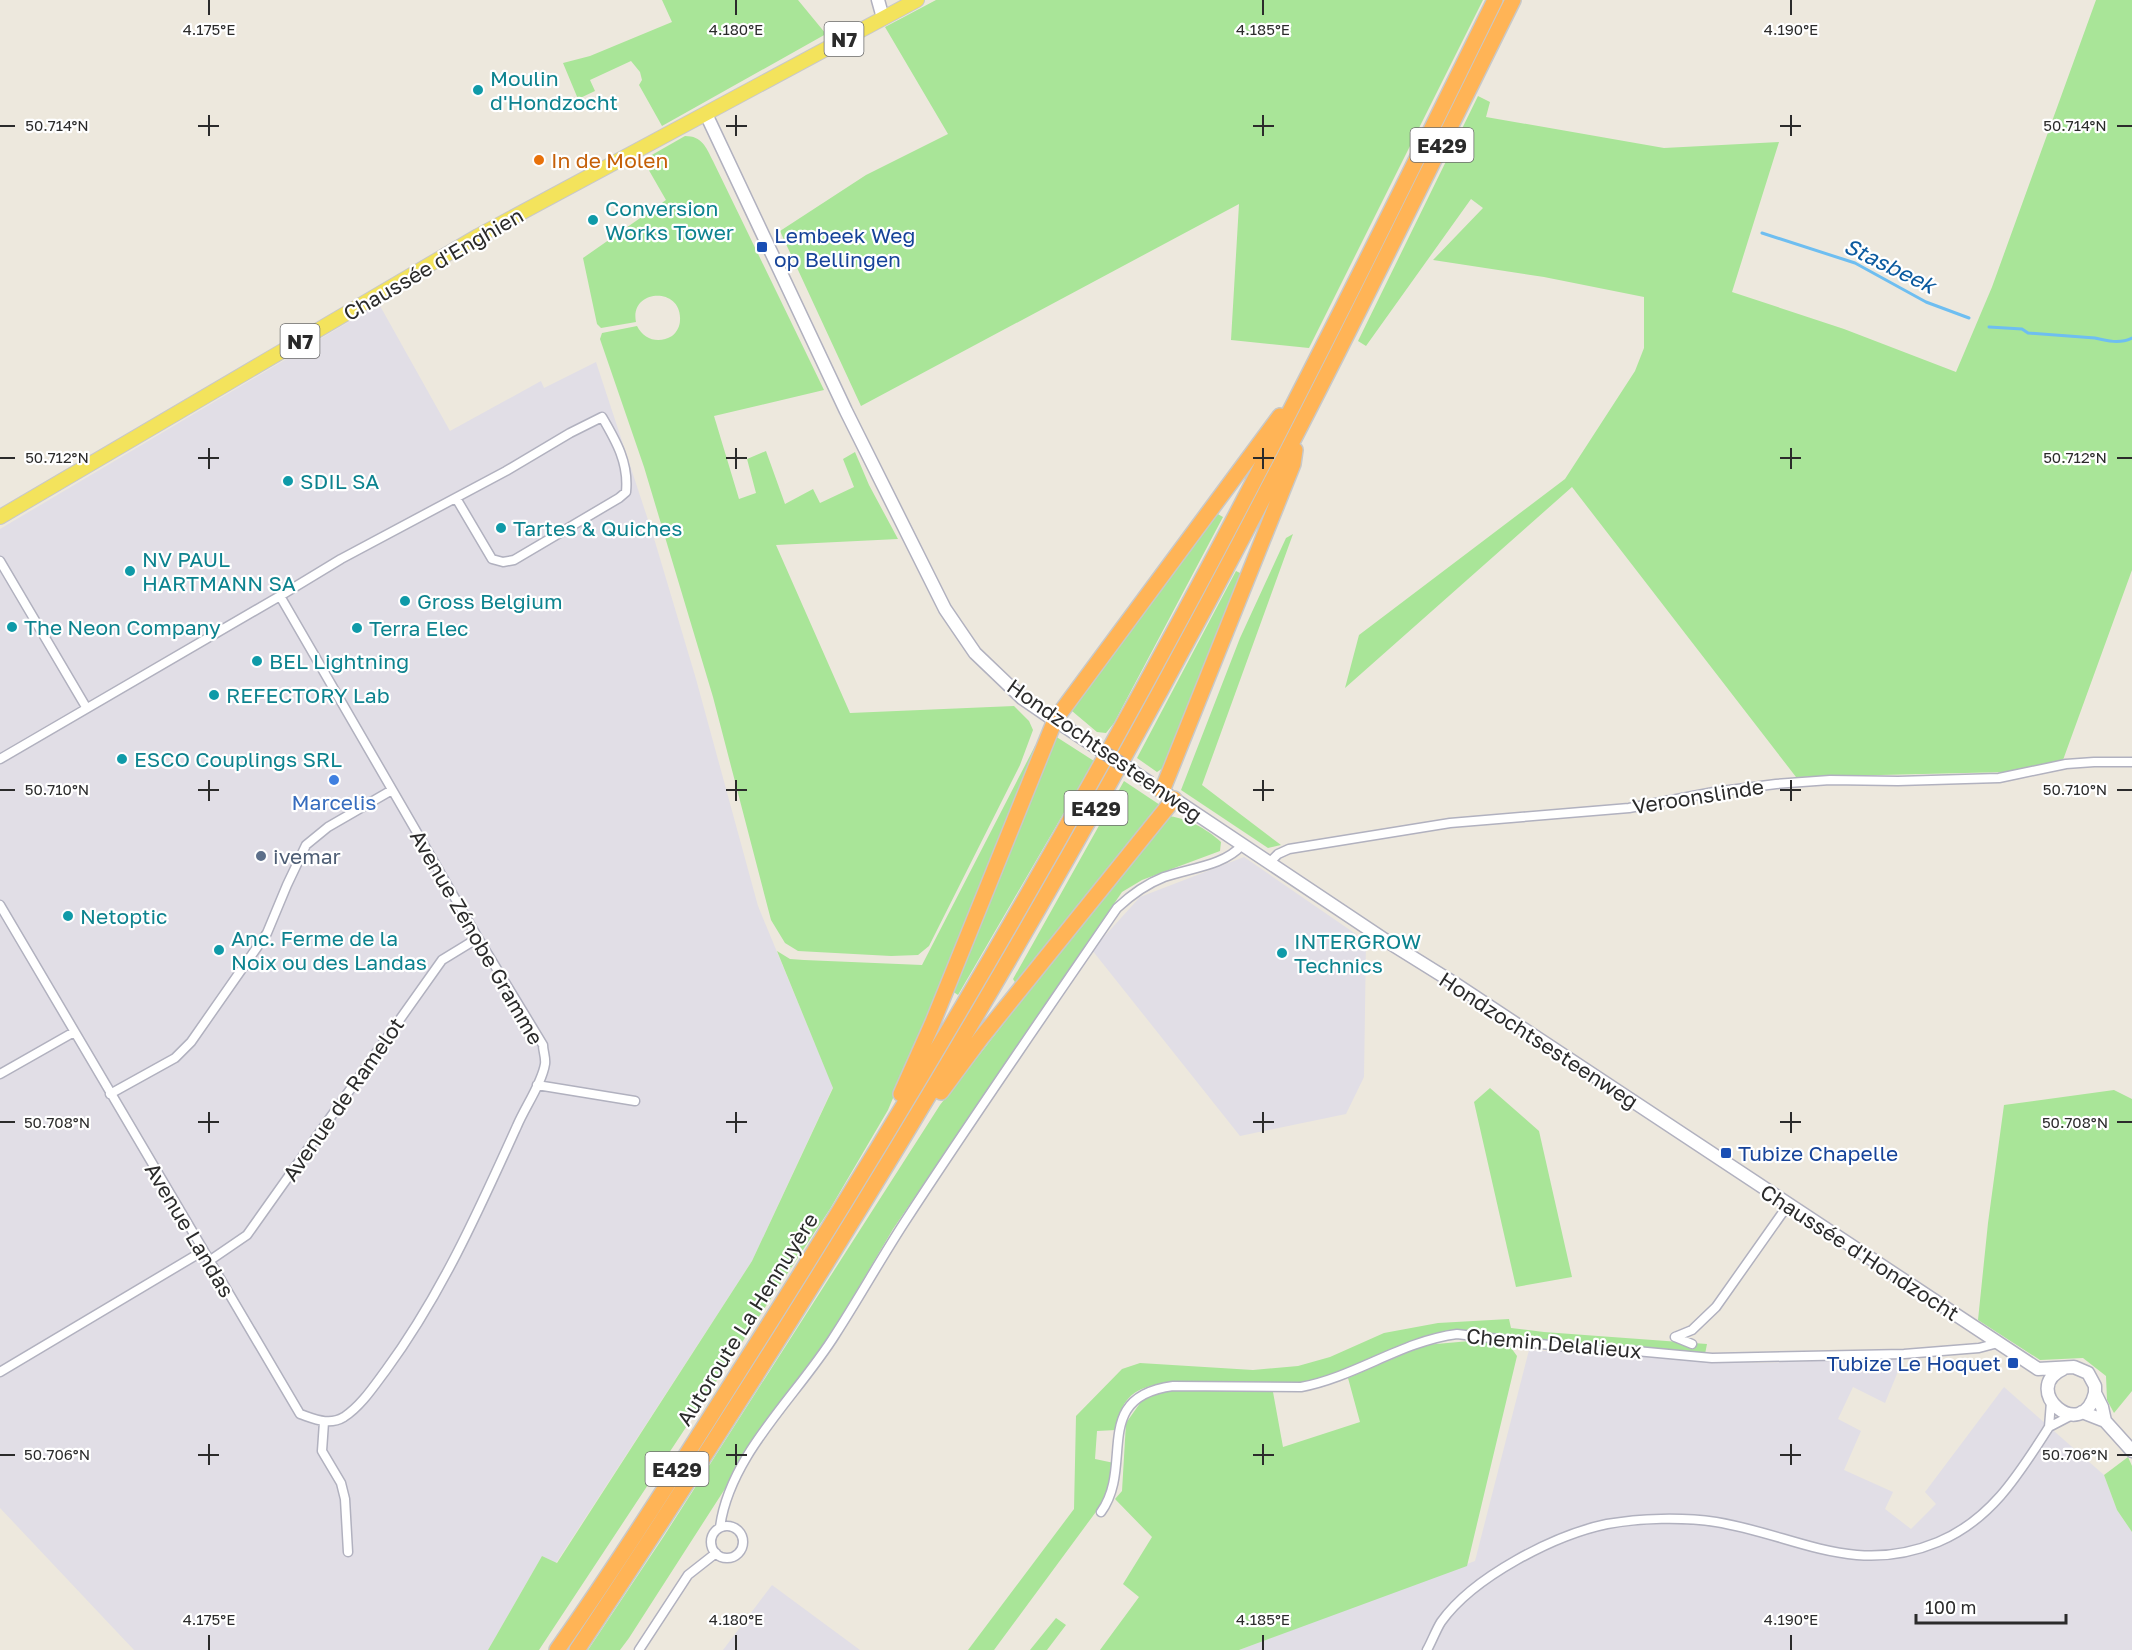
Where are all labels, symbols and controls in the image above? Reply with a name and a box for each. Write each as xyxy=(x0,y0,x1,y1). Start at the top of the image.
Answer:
text: 4.175°E xyxy=(183,20,235,38)
text: 4.180°E xyxy=(709,20,763,38)
text: 4.185°E xyxy=(1236,20,1290,38)
text: 4.190°E xyxy=(1764,20,1818,38)
road number: N7 xyxy=(824,22,864,56)
place label: Moulin d'Hondzocht xyxy=(490,65,618,115)
marker: Moulin d'Hondzocht xyxy=(471,83,485,97)
text: 50.714°N xyxy=(25,116,89,134)
text: 50.714°N xyxy=(2043,116,2107,134)
road number: E429 xyxy=(1410,128,1474,162)
place label: In de Molen xyxy=(551,147,668,173)
marker: In de Molen xyxy=(532,153,546,167)
place label: Conversion Works Tower xyxy=(605,195,734,245)
street label: Chaussée d'Enghien xyxy=(338,202,528,326)
marker: Conversion Works Tower xyxy=(586,213,600,227)
place label: Lembeek Weg op Bellingen xyxy=(774,222,915,272)
water label: Stasbeek xyxy=(1840,231,1942,300)
marker: Lembeek Weg op Bellingen xyxy=(755,240,769,254)
road number: N7 xyxy=(280,324,320,358)
text: 50.712°N xyxy=(25,448,89,466)
text: 50.712°N xyxy=(2043,448,2107,466)
place label: SDIL SA xyxy=(300,468,379,494)
marker: SDIL SA xyxy=(281,474,295,488)
place label: Tartes & Quiches xyxy=(513,515,682,541)
marker: Tartes & Quiches xyxy=(494,521,508,535)
place label: NV PAUL HARTMANN SA xyxy=(142,546,296,596)
marker: NV PAUL HARTMANN SA xyxy=(123,564,137,578)
place label: Gross Belgium xyxy=(417,588,563,614)
marker: Gross Belgium xyxy=(398,594,412,608)
place label: The Neon Company xyxy=(24,614,221,640)
place label: Terra Elec xyxy=(369,615,469,641)
marker: The Neon Company xyxy=(5,620,19,634)
marker: Terra Elec xyxy=(350,621,364,635)
place label: BEL Lightning xyxy=(269,648,409,674)
marker: BEL Lightning xyxy=(250,654,264,668)
street label: Hondzochtsesteenweg xyxy=(1002,673,1208,827)
place label: REFECTORY Lab xyxy=(226,682,390,708)
marker: REFECTORY Lab xyxy=(207,688,221,702)
place label: ESCO Couplings SRL xyxy=(134,746,342,772)
marker: ESCO Couplings SRL xyxy=(115,752,129,766)
marker: Marcelis xyxy=(327,773,341,787)
street label: Veroonslinde xyxy=(1630,773,1766,819)
text: 50.710°N xyxy=(25,780,89,798)
text: 50.710°N xyxy=(2043,780,2107,798)
place label: Marcelis xyxy=(291,789,377,815)
road number: E429 xyxy=(1064,791,1128,825)
street label: Avenue Zénobe Gramme xyxy=(405,825,549,1049)
place label: ivemar xyxy=(273,843,341,869)
marker: ivemar xyxy=(254,849,268,863)
place label: Netoptic xyxy=(80,903,168,929)
marker: Netoptic xyxy=(61,909,75,923)
place label: Anc. Ferme de la Noix ou des Landas xyxy=(231,925,427,975)
place label: INTERGROW Technics xyxy=(1294,928,1421,978)
marker: Anc. Ferme de la Noix ou des Landas xyxy=(212,943,226,957)
marker: INTERGROW Technics xyxy=(1275,946,1289,960)
street label: Hondzochtsesteenweg xyxy=(1435,966,1643,1114)
street label: Avenue de Ramelot xyxy=(277,1012,409,1186)
text: 50.708°N xyxy=(24,1113,90,1131)
text: 50.708°N xyxy=(2042,1113,2108,1131)
place label: Tubize Chapelle xyxy=(1738,1140,1898,1166)
marker: Tubize Chapelle xyxy=(1719,1146,1733,1160)
street label: Avenue Landas xyxy=(140,1158,240,1302)
street label: Chaussée d'Hondzocht xyxy=(1756,1178,1964,1326)
street label: Autoroute La Hennuyère xyxy=(671,1208,823,1430)
street label: Chemin Delalieux xyxy=(1465,1322,1643,1364)
place label: Tubize Le Hoquet xyxy=(1827,1350,2001,1376)
marker: Tubize Le Hoquet xyxy=(2006,1356,2020,1370)
text: 50.706°N xyxy=(24,1445,90,1463)
text: 50.706°N xyxy=(2042,1445,2108,1463)
road number: E429 xyxy=(646,1452,708,1486)
scale bar xyxy=(1916,1587,2066,1625)
text: 100 m xyxy=(1925,1596,1976,1618)
text: 4.175°E xyxy=(183,1610,235,1628)
text: 4.180°E xyxy=(709,1610,763,1628)
text: 4.185°E xyxy=(1236,1610,1290,1628)
text: 4.190°E xyxy=(1764,1610,1818,1628)

